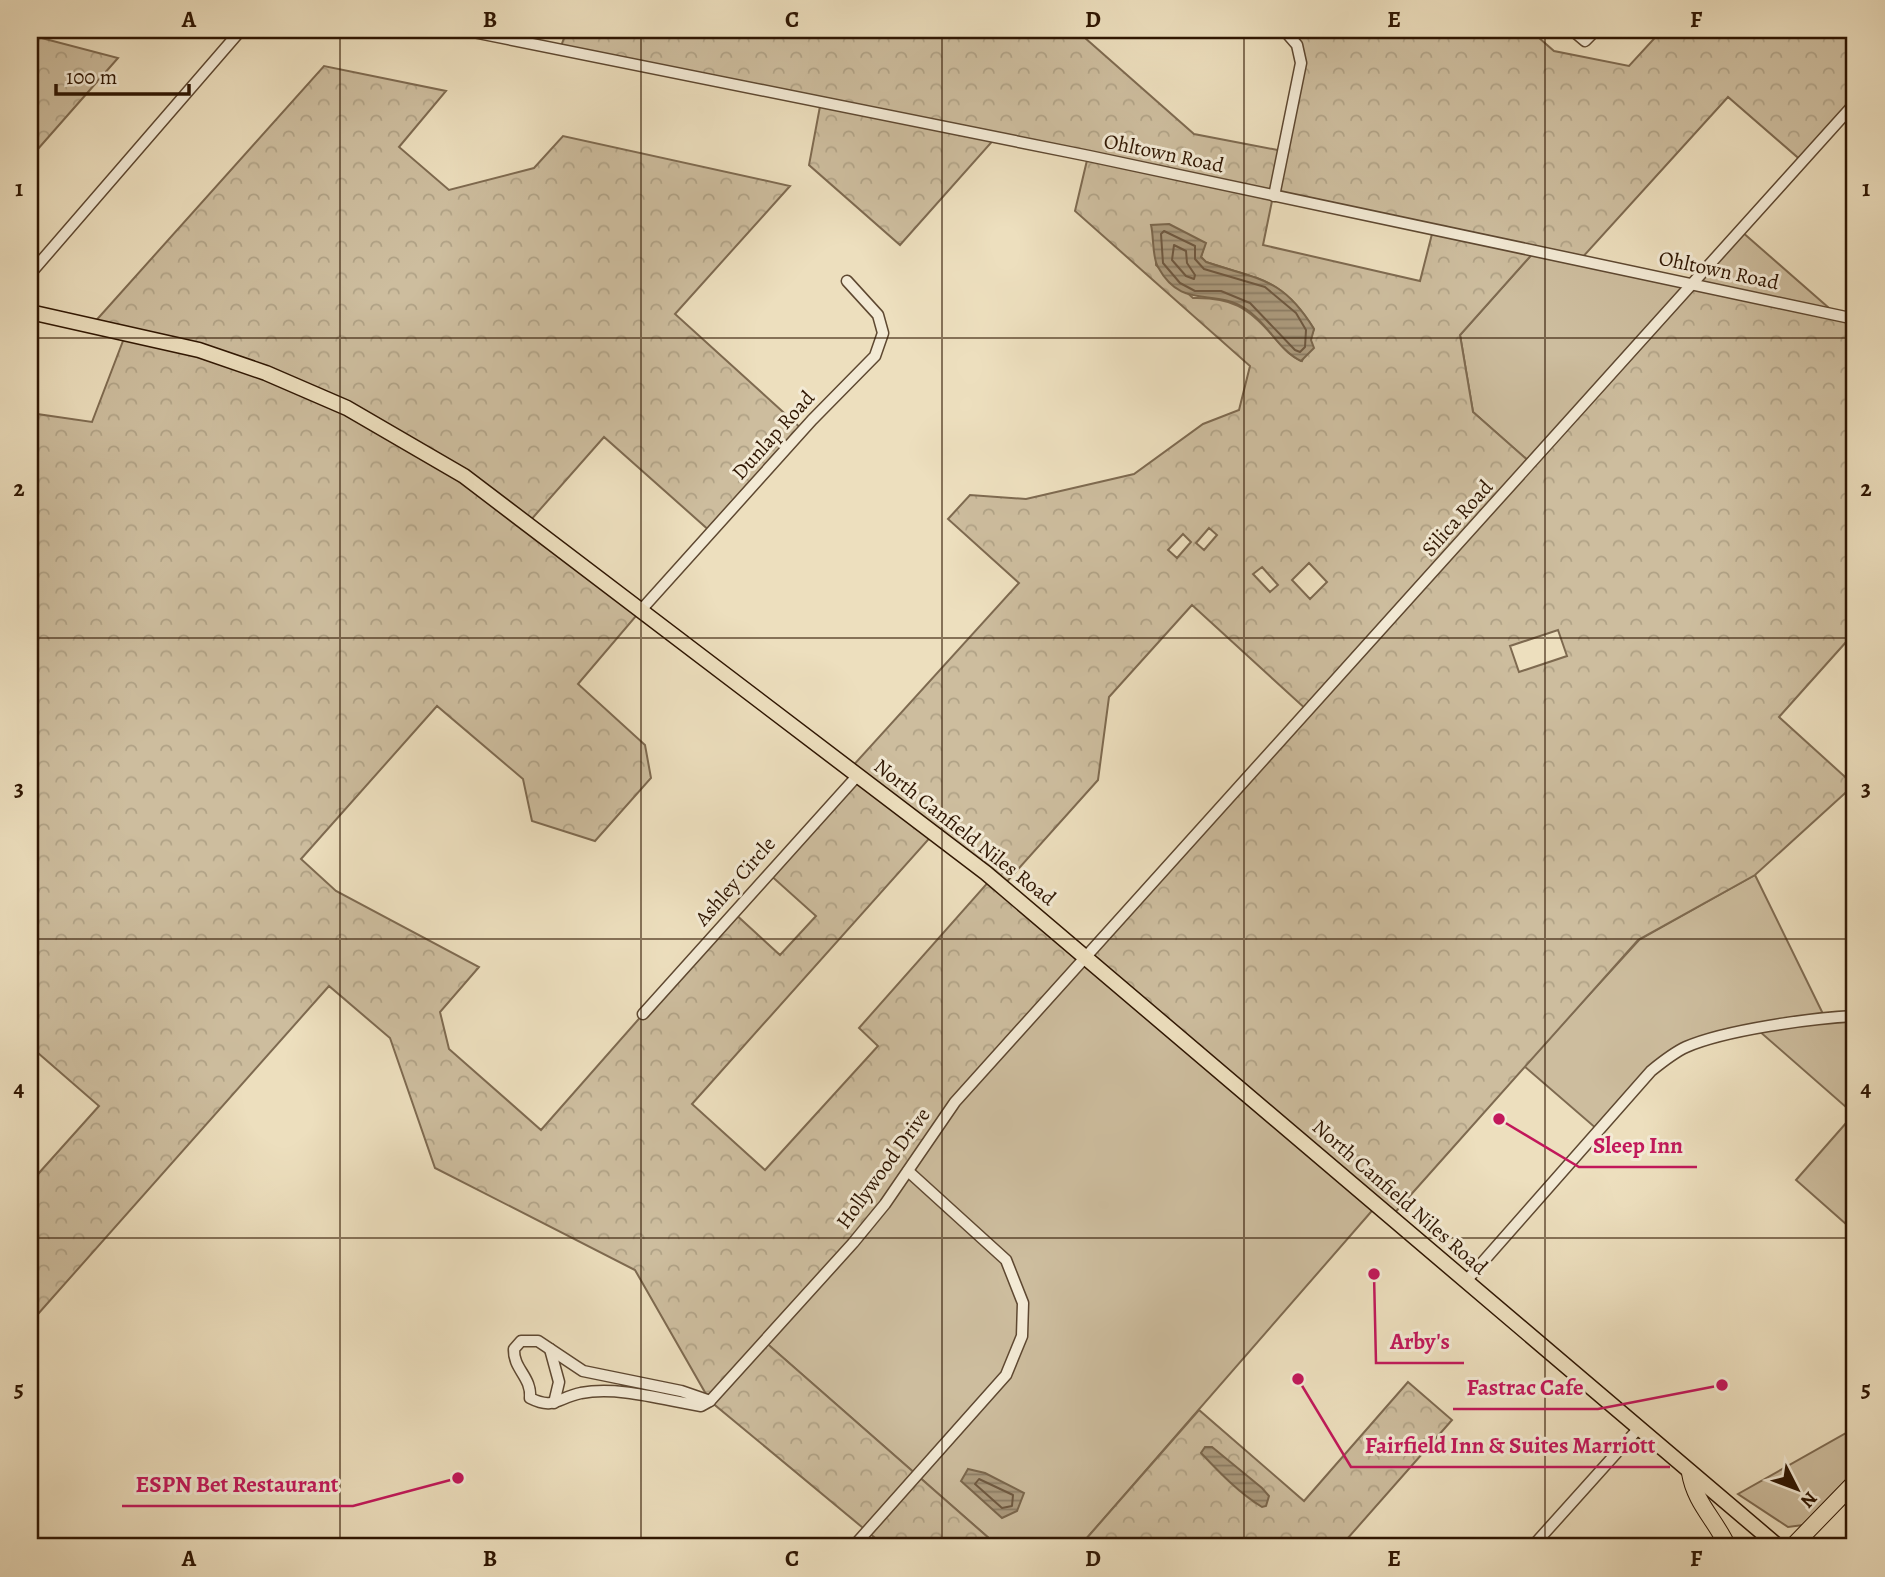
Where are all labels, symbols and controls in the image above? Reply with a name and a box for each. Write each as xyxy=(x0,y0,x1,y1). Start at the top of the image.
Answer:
text: A xyxy=(181,4,197,35)
text: B xyxy=(483,4,497,35)
text: C xyxy=(785,4,799,35)
text: D xyxy=(1085,4,1101,35)
text: E xyxy=(1387,4,1401,35)
text: F xyxy=(1690,4,1703,35)
scale bar xyxy=(56,52,189,96)
text: 100 m xyxy=(66,63,117,91)
street label: Ohltown Road xyxy=(1101,127,1227,180)
text: 1 xyxy=(15,173,23,204)
text: 1 xyxy=(1862,173,1870,204)
street label: Ohltown Road xyxy=(1656,244,1782,297)
street label: Dunlap Road xyxy=(725,384,821,486)
text: 2 xyxy=(13,473,25,504)
street label: Silica Road xyxy=(1415,473,1499,562)
text: 2 xyxy=(1860,473,1872,504)
street label: North Canfield Niles Road xyxy=(868,752,1062,912)
text: 3 xyxy=(14,773,24,804)
text: 3 xyxy=(1861,773,1871,804)
street label: Ashley Circle xyxy=(688,830,782,932)
text: 4 xyxy=(14,1073,25,1104)
text: 4 xyxy=(1861,1073,1872,1104)
street label: Hollywood Drive xyxy=(830,1102,936,1234)
street label: North Canfield Niles Road xyxy=(1306,1113,1494,1281)
callout: Sleep Inn xyxy=(1579,1123,1697,1167)
text: Sleep Inn xyxy=(1593,1130,1683,1161)
callout: Arby's xyxy=(1376,1319,1464,1363)
text: Arby's xyxy=(1389,1326,1450,1357)
callout: Fastrac Cafe xyxy=(1453,1365,1598,1409)
text: Fastrac Cafe xyxy=(1466,1372,1584,1403)
text: 5 xyxy=(14,1373,24,1404)
text: 5 xyxy=(1861,1373,1871,1404)
callout: Fairfield Inn & Suites Marriott xyxy=(1351,1423,1670,1467)
text: Fairfield Inn & Suites Marriott xyxy=(1365,1430,1656,1461)
north arrow xyxy=(1762,1454,1832,1524)
callout: ESPN Bet Restaurant xyxy=(122,1462,353,1506)
text: ESPN Bet Restaurant xyxy=(136,1469,339,1500)
text: N xyxy=(1794,1486,1823,1514)
text: A xyxy=(181,1543,197,1574)
text: B xyxy=(483,1543,497,1574)
text: C xyxy=(785,1543,799,1574)
text: D xyxy=(1085,1543,1101,1574)
text: E xyxy=(1387,1543,1401,1574)
text: F xyxy=(1690,1543,1703,1574)

